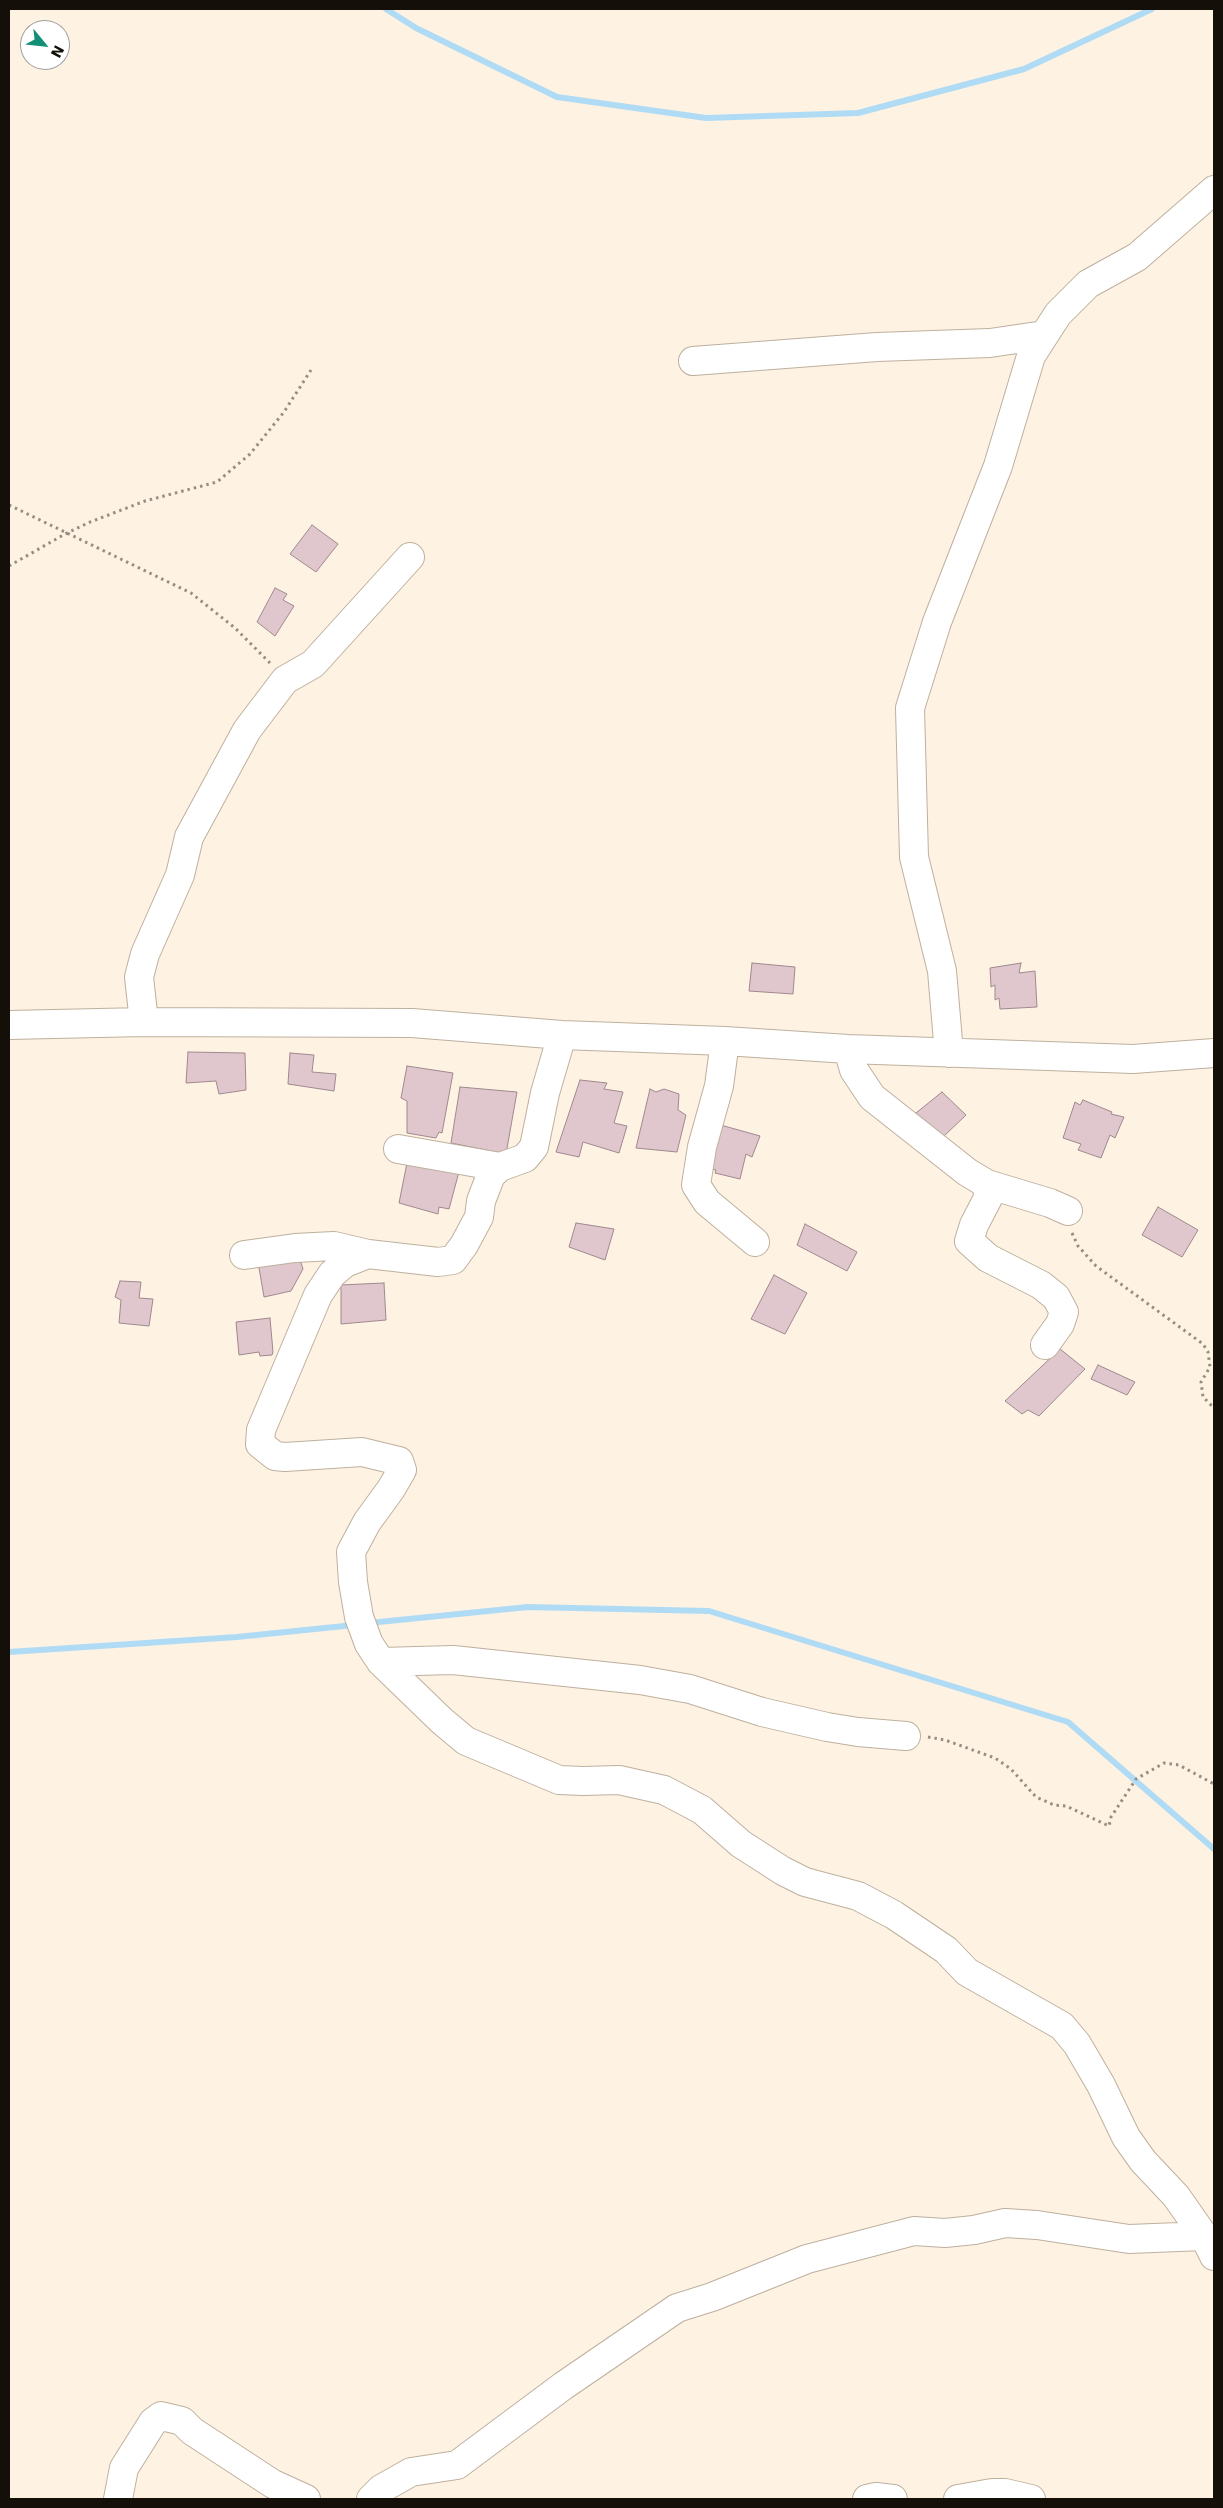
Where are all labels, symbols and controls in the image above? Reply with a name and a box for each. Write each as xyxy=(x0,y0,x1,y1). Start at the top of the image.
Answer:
north arrow xyxy=(20,20,70,70)
text: N xyxy=(48,43,67,61)

